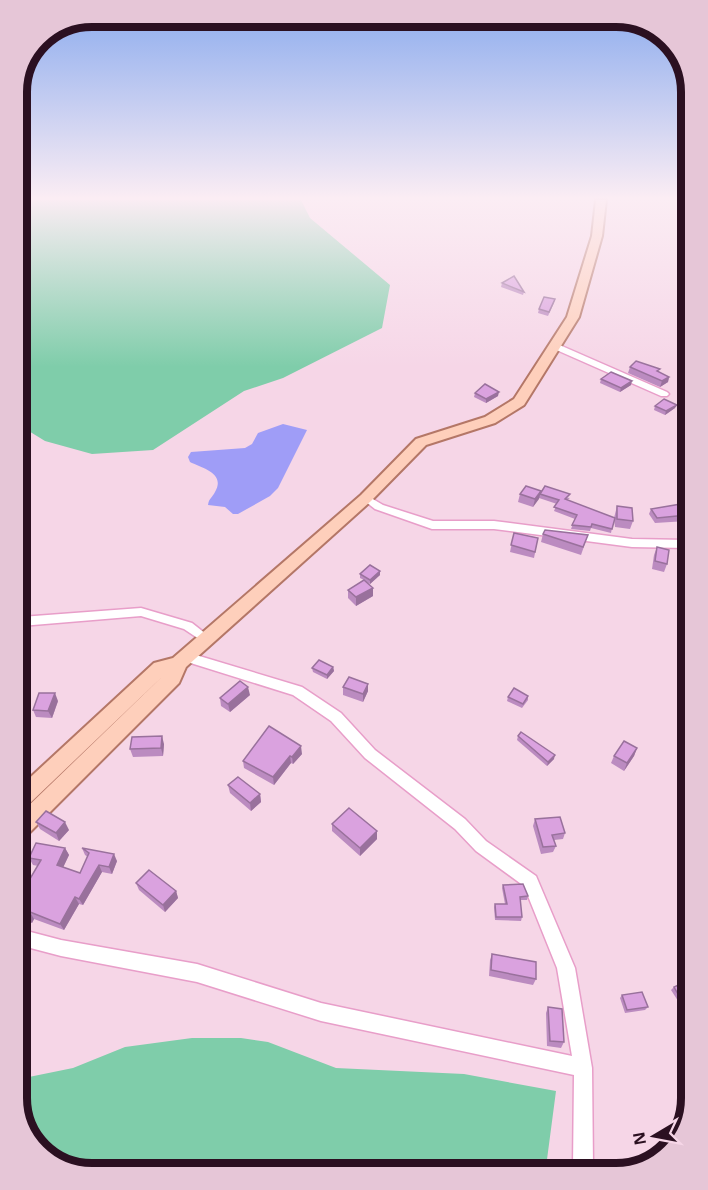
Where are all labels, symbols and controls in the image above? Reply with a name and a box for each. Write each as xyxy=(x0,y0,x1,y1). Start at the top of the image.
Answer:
north arrow xyxy=(624,1106,684,1166)
text: N xyxy=(627,1130,651,1147)

